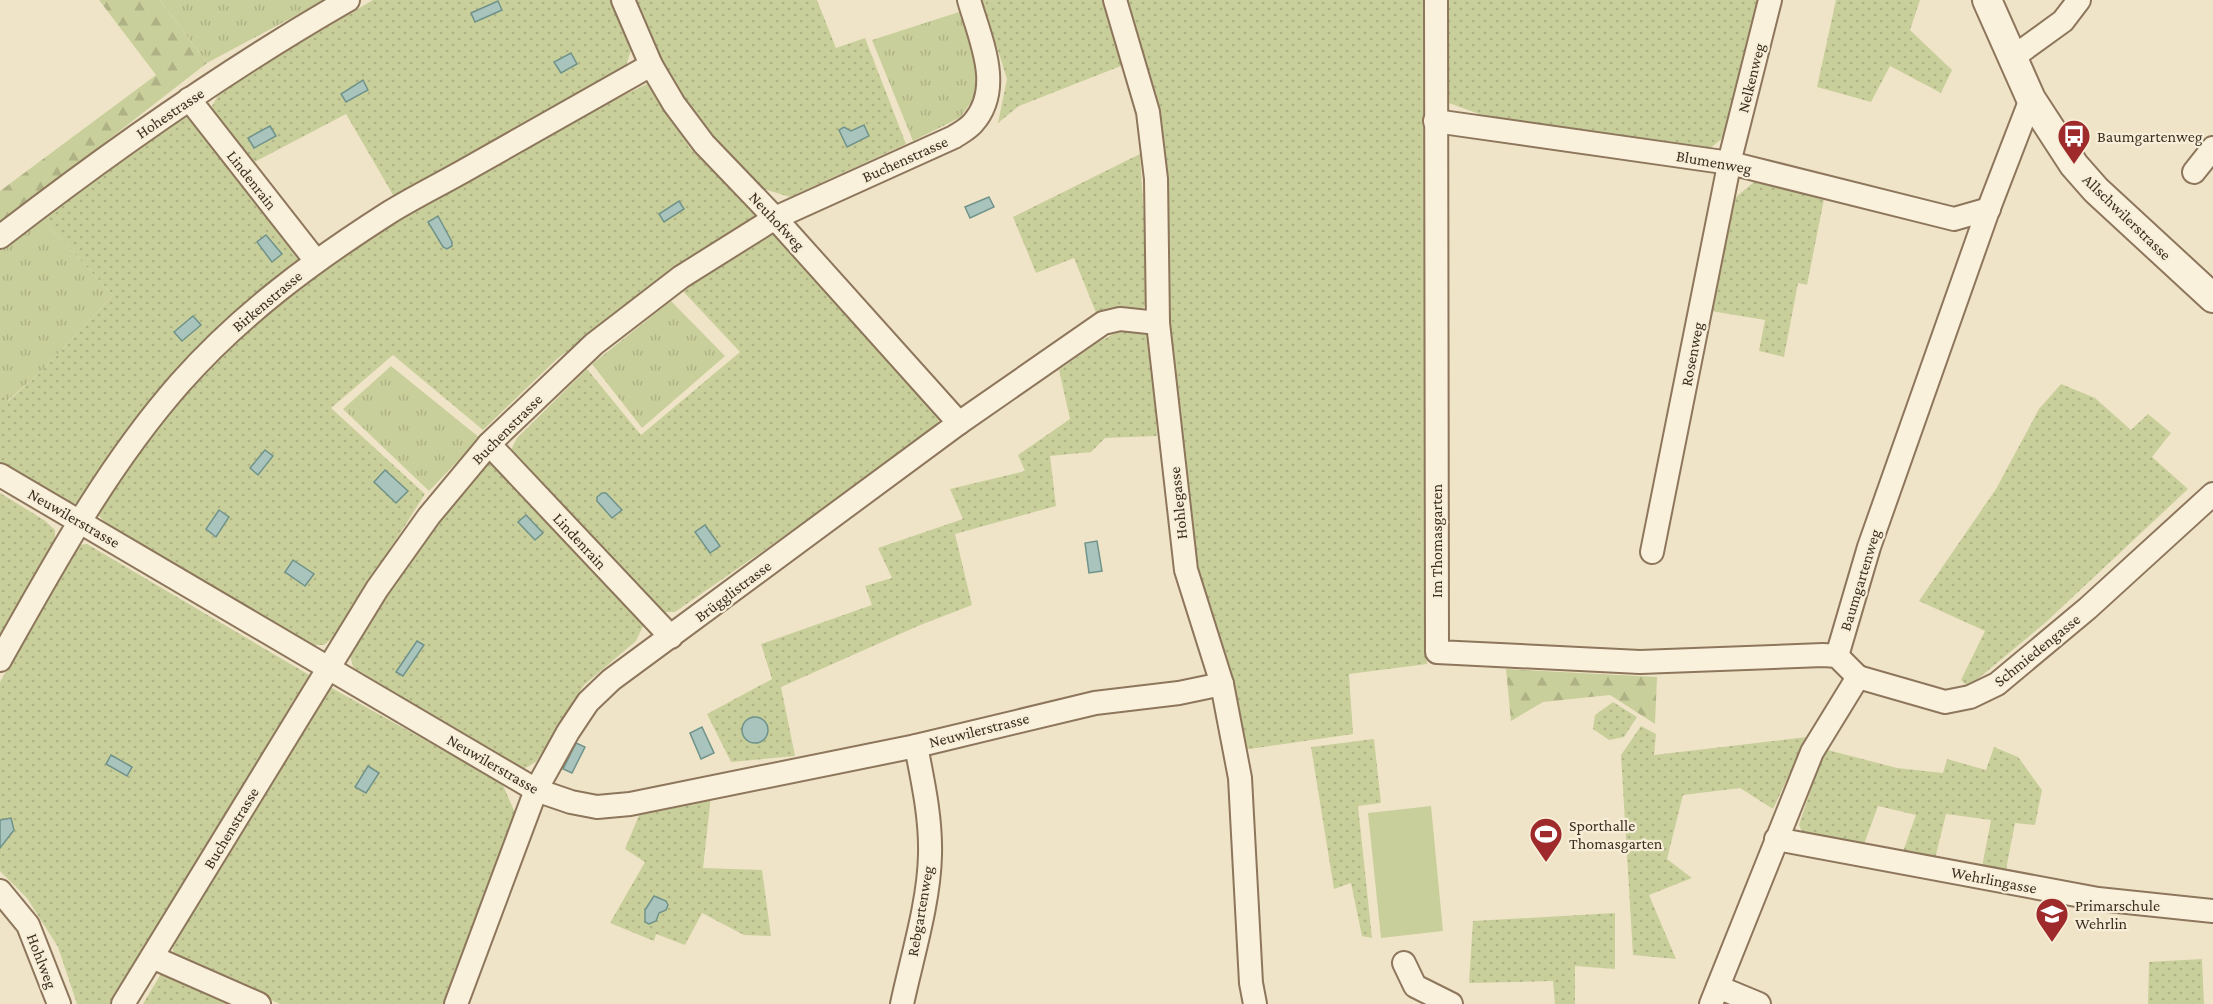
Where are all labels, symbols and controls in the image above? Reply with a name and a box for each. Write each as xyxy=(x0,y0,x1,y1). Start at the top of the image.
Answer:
street label: Nelkenweg xyxy=(1734,41,1769,115)
street label: Hohestrasse xyxy=(133,84,207,142)
bus stop icon: Baumgartenweg xyxy=(2056,118,2092,165)
place label: Baumgartenweg xyxy=(2097,128,2203,146)
street label: Buchenstrasse xyxy=(860,133,950,185)
street label: Lindenrain xyxy=(224,147,281,213)
street label: Blumenweg xyxy=(1675,147,1753,178)
street label: Allschwilerstrasse xyxy=(2079,171,2175,263)
street label: Neuhofweg xyxy=(745,188,808,255)
street label: Birkenstrasse xyxy=(229,267,305,335)
street label: Rosenweg xyxy=(1677,320,1708,388)
street label: Buchenstrasse xyxy=(468,390,546,468)
street label: Hohlegasse xyxy=(1166,466,1191,540)
street label: Im Thomasgarten xyxy=(1428,484,1446,598)
street label: Neuwilerstrasse xyxy=(25,485,123,551)
street label: Lindenrain xyxy=(550,509,610,573)
street label: Baumgartenweg xyxy=(1836,527,1885,633)
street label: Brügglistrasse xyxy=(692,557,775,626)
street label: Schmiedengasse xyxy=(1991,610,2084,691)
street label: Neuwilerstrasse xyxy=(927,709,1031,751)
street label: Neuwilerstrasse xyxy=(444,731,542,797)
street label: Buchenstrasse xyxy=(200,784,262,872)
sports icon: Sporthalle Thomasgarten xyxy=(1528,816,1564,863)
place label: Sporthalle Thomasgarten xyxy=(1569,817,1663,853)
street label: Wehrlingasse xyxy=(1950,863,2038,898)
street label: Rebgartenweg xyxy=(904,864,937,958)
school or university icon: Primarschule Wehrlin xyxy=(2034,896,2070,943)
place label: Primarschule Wehrlin xyxy=(2075,897,2160,932)
street label: Hohlweg xyxy=(23,931,60,992)

